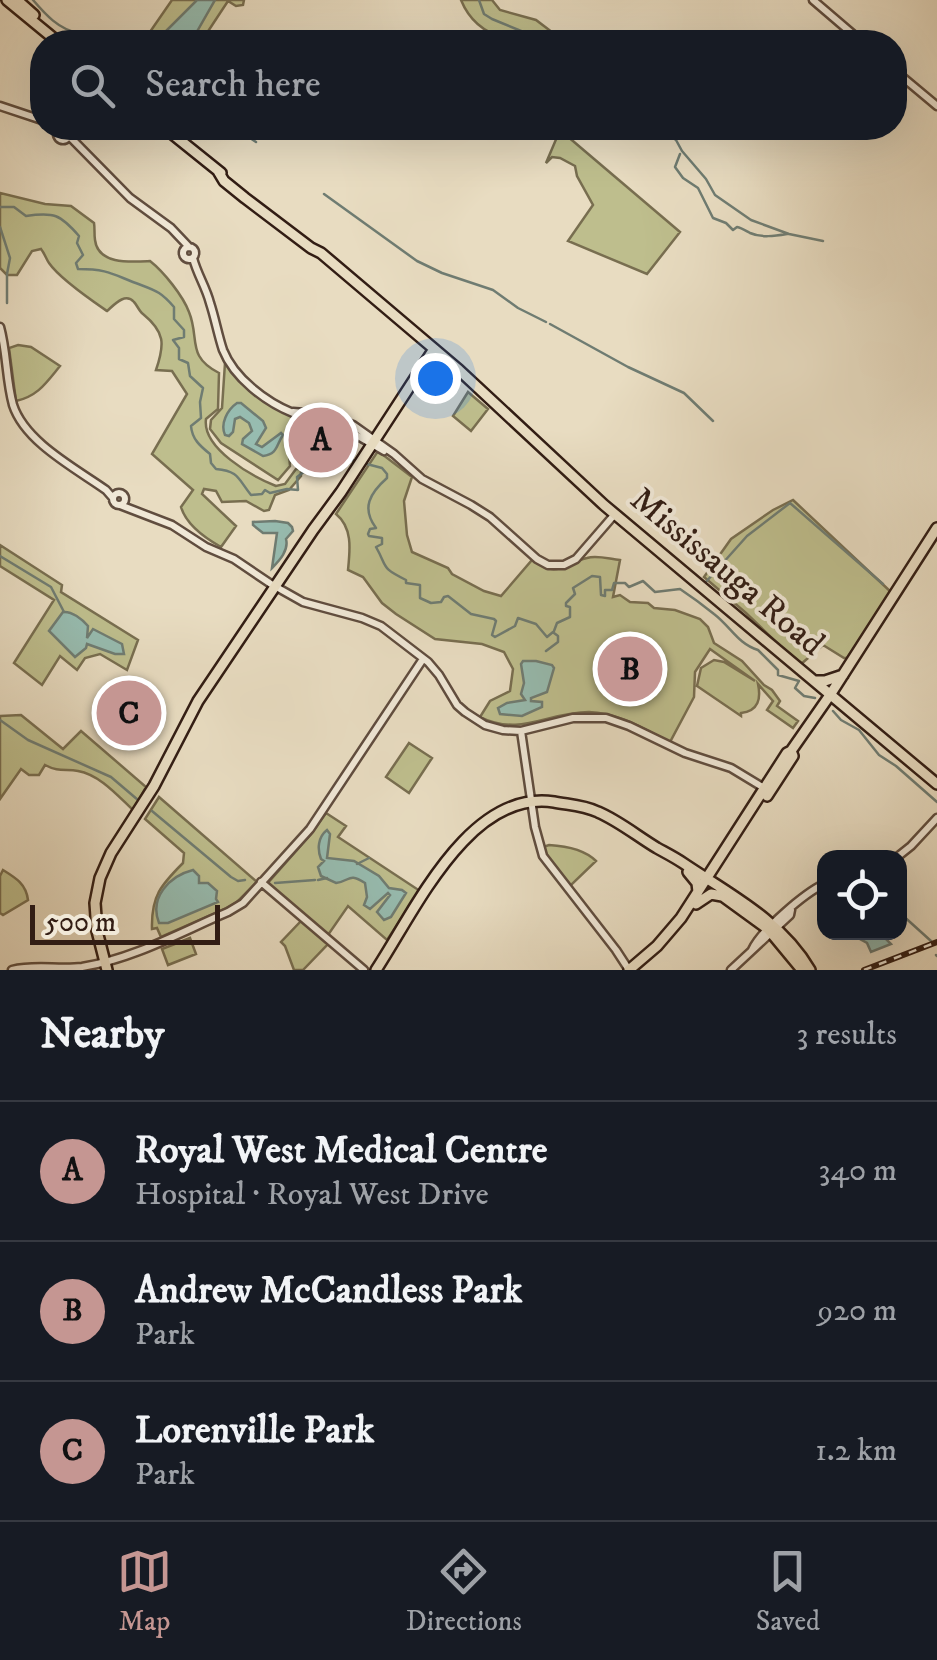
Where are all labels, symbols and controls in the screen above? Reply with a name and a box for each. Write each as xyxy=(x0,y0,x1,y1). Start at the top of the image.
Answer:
search box xyxy=(30,30,907,140)
icon: search xyxy=(65,58,120,113)
text: Search here xyxy=(145,61,321,109)
your location xyxy=(410,353,461,404)
pin: A xyxy=(288,402,354,478)
street label: Mississauga Road xyxy=(621,478,834,666)
pin: B xyxy=(598,632,662,706)
pin: C xyxy=(96,676,162,750)
map controls xyxy=(817,850,907,940)
button: locate xyxy=(817,850,907,940)
scale bar xyxy=(30,900,220,944)
text: 500 m xyxy=(45,905,116,940)
text: Nearby xyxy=(40,1009,164,1061)
text: 3 results xyxy=(796,1015,897,1055)
text: Royal West Medical Centre xyxy=(135,1127,548,1175)
text: A xyxy=(62,1151,83,1191)
text: 340 m xyxy=(819,1151,897,1191)
text: Hospital · Royal West Drive xyxy=(135,1175,489,1215)
text: Andrew McCandless Park xyxy=(135,1267,522,1315)
text: B xyxy=(62,1291,83,1331)
text: 920 m xyxy=(817,1291,897,1331)
text: Park xyxy=(135,1315,195,1355)
text: Lorenville Park xyxy=(135,1407,374,1455)
text: C xyxy=(62,1431,83,1471)
text: 1.2 km xyxy=(815,1431,897,1471)
text: Park xyxy=(135,1455,195,1495)
tab: Map xyxy=(117,1544,172,1639)
tab: Directions xyxy=(406,1544,522,1639)
tab: Saved xyxy=(756,1544,820,1639)

